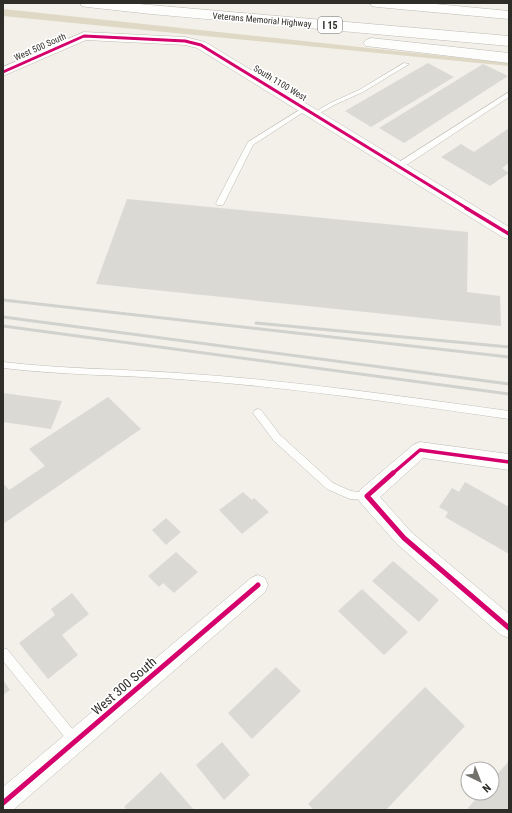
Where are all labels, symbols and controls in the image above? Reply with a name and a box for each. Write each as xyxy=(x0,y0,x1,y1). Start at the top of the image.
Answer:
street label: Veterans Memorial Highway xyxy=(212,11,312,29)
road number: I 15 xyxy=(318,17,342,33)
street label: West 500 South xyxy=(13,31,67,63)
street label: South 1100 West xyxy=(252,63,309,103)
street label: West 300 South xyxy=(89,654,159,718)
north arrow xyxy=(460,761,500,801)
text: N xyxy=(479,781,493,795)

